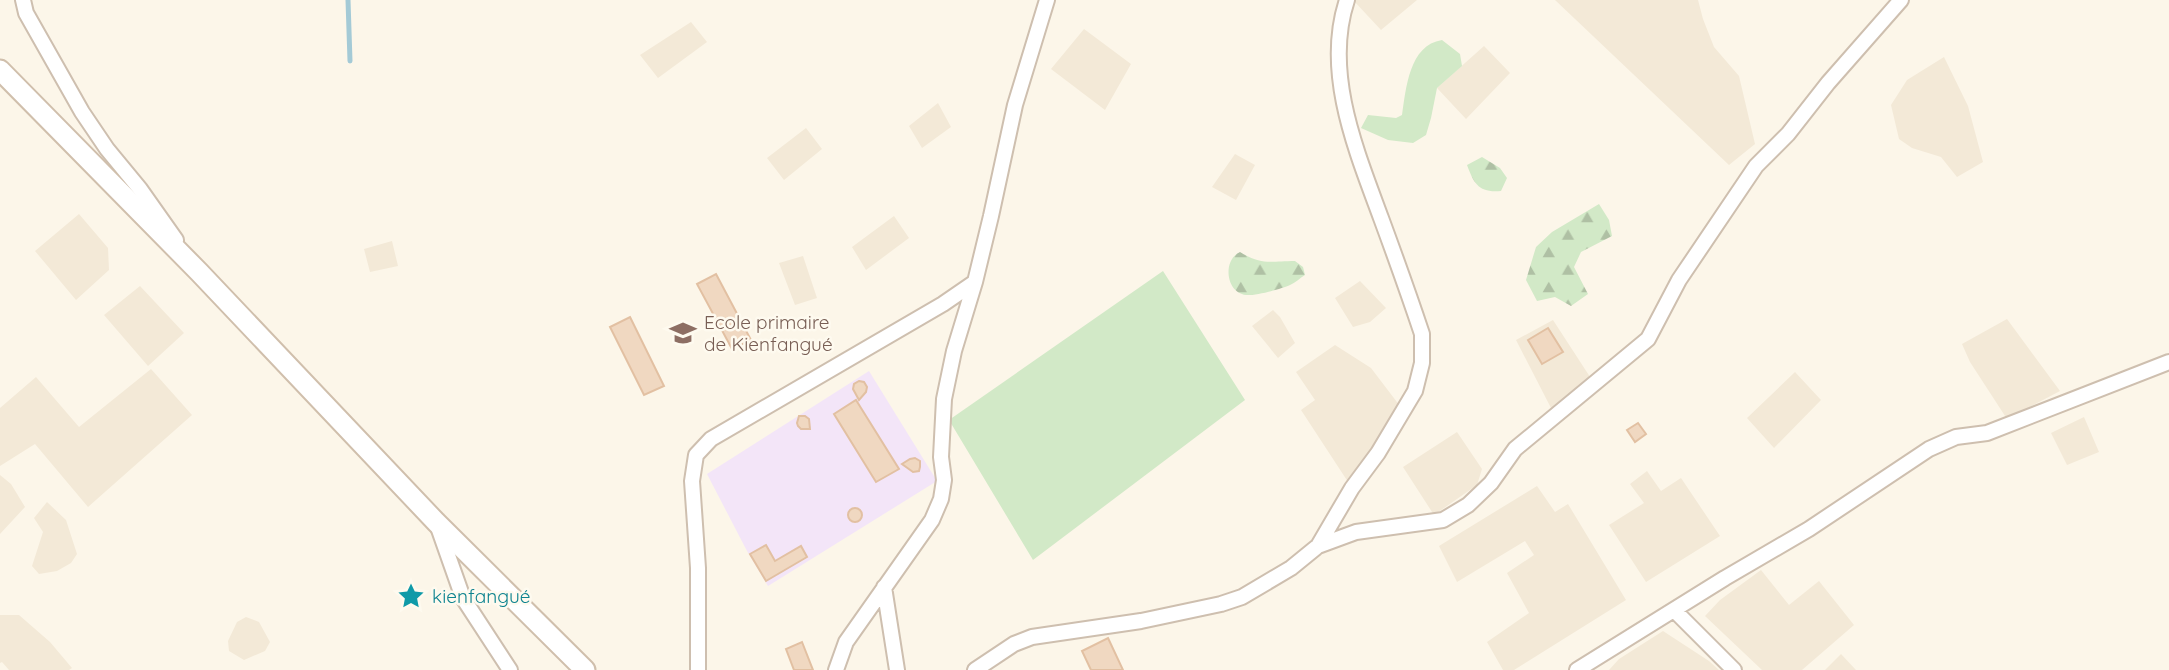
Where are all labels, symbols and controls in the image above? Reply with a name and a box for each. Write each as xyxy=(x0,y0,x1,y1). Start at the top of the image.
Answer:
place label: Ecole primaire de Kienfangué xyxy=(704,310,833,356)
school or university icon: Ecole primaire de Kienfangué xyxy=(668,318,698,348)
place icon: kienfangué xyxy=(396,581,426,611)
place label: kienfangué xyxy=(432,584,531,608)

